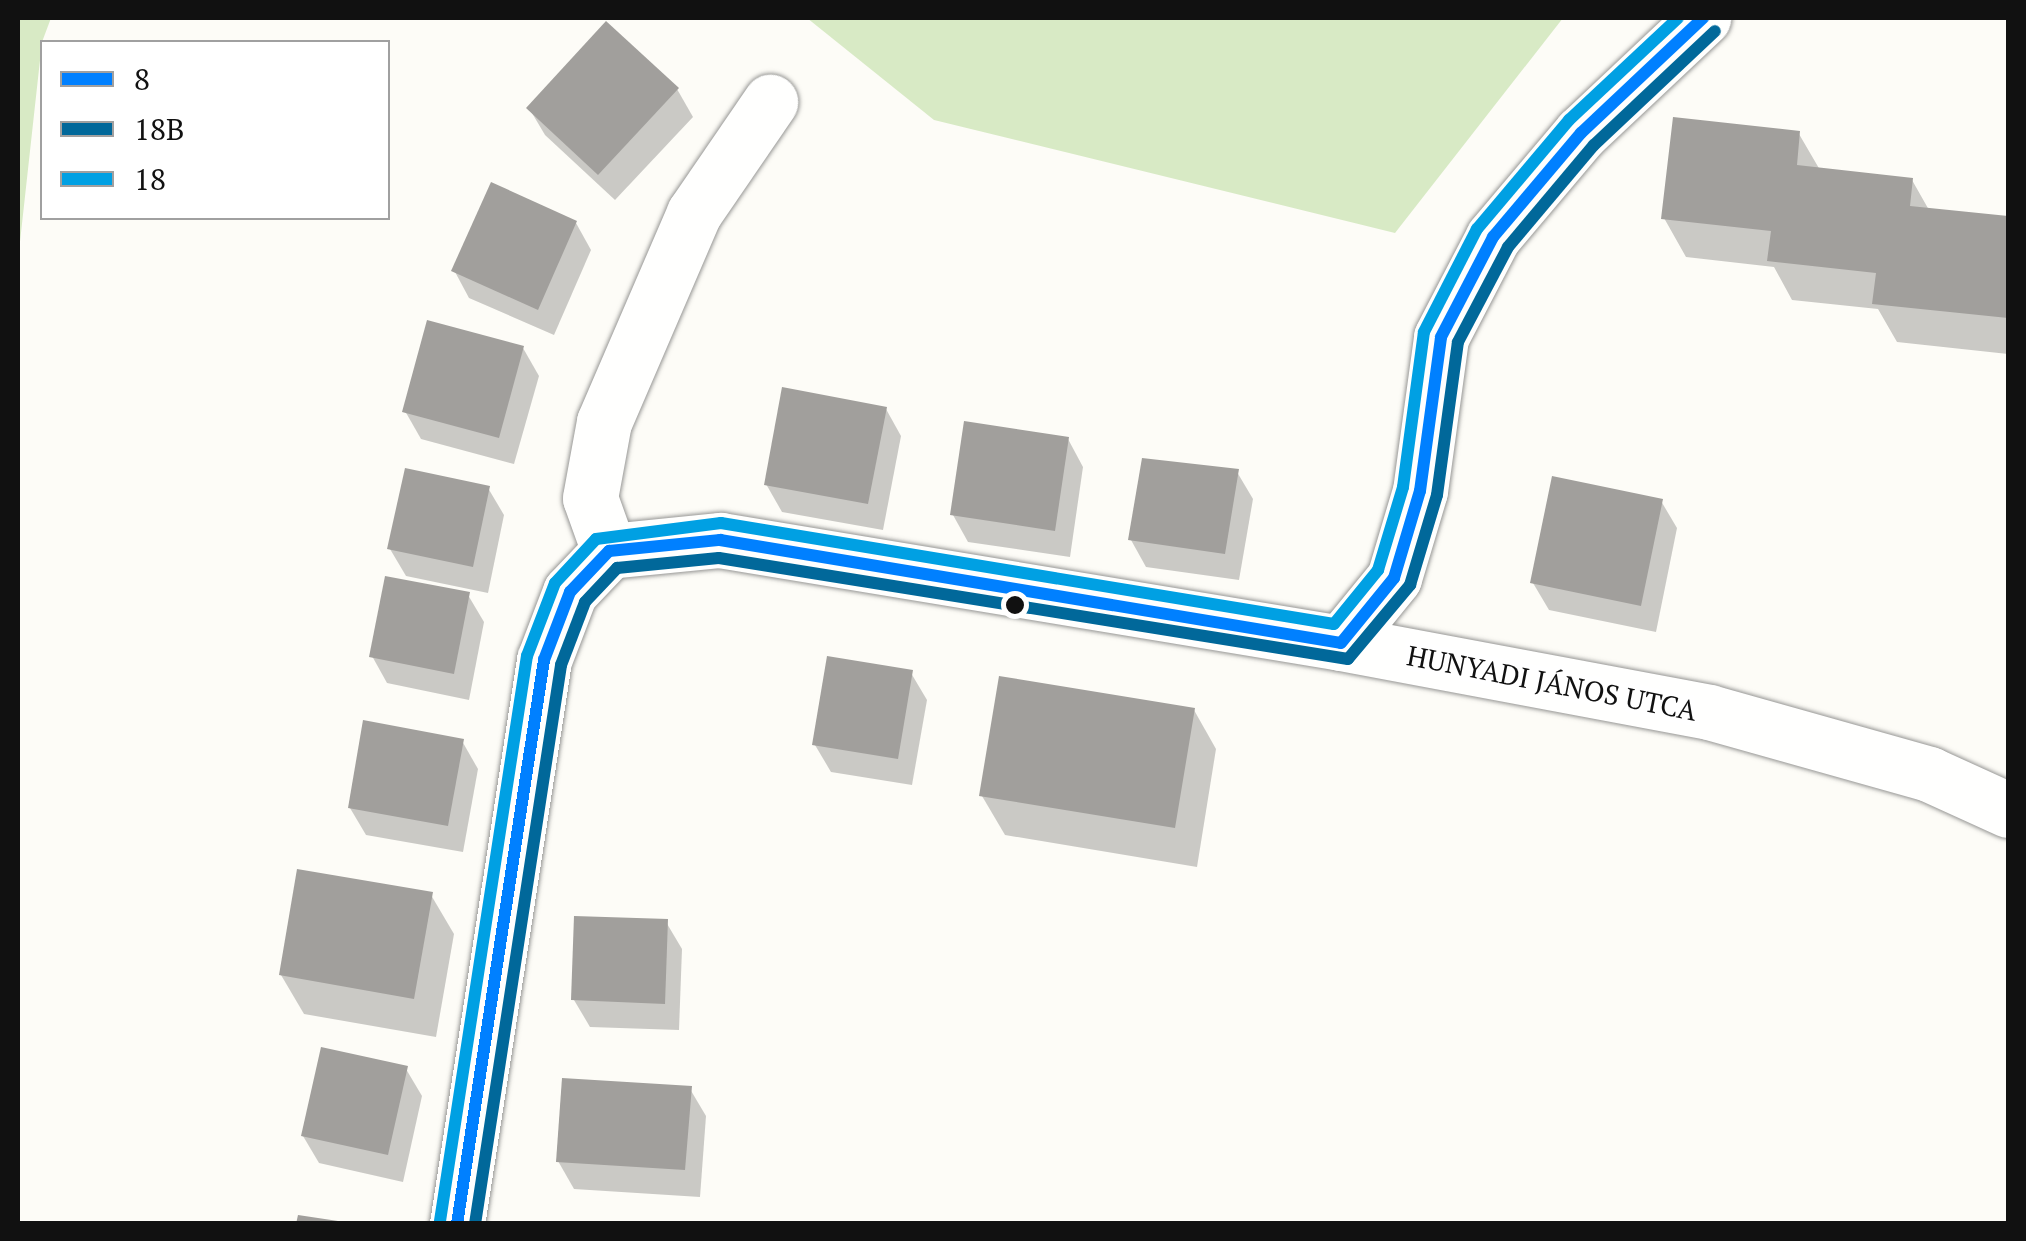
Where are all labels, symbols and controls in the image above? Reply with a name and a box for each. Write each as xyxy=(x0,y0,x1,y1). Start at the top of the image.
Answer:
legend xyxy=(40,40,390,220)
text: 8 xyxy=(134,59,150,99)
text: 18B xyxy=(134,109,184,149)
text: 18 xyxy=(134,159,166,199)
unlabelled marker xyxy=(1005,595,1025,615)
street label: HUNYADI JÁNOS UTCA xyxy=(1404,638,1700,728)

